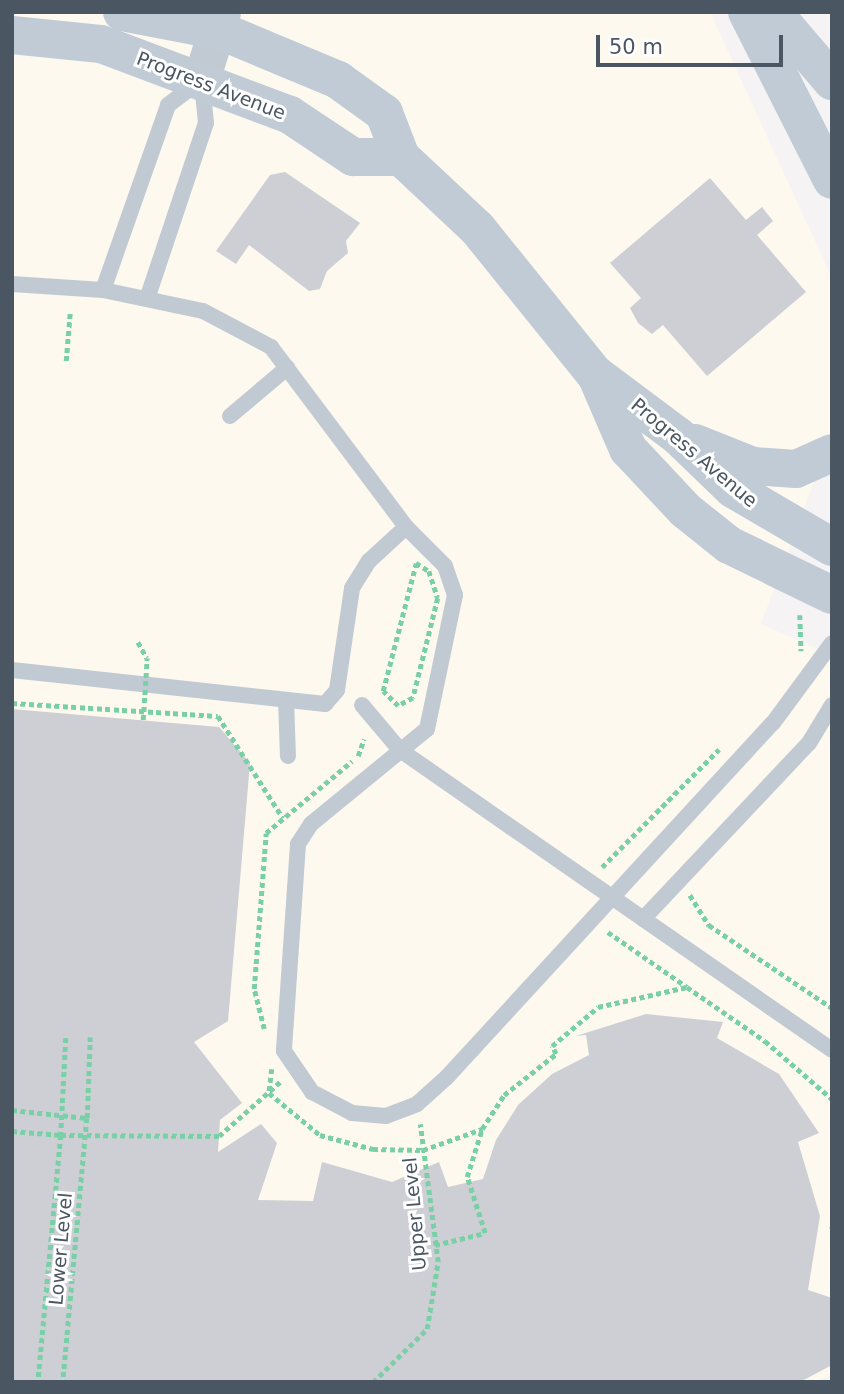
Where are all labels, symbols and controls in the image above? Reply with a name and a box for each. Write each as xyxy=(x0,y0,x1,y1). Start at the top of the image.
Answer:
scale bar xyxy=(599,21,786,65)
text: 50 m xyxy=(609,35,663,59)
street label: Progress Avenue xyxy=(133,47,289,125)
street label: Progress Avenue xyxy=(626,394,762,512)
street label: Upper Level xyxy=(399,1156,431,1272)
street label: Lower Level xyxy=(45,1192,77,1306)

